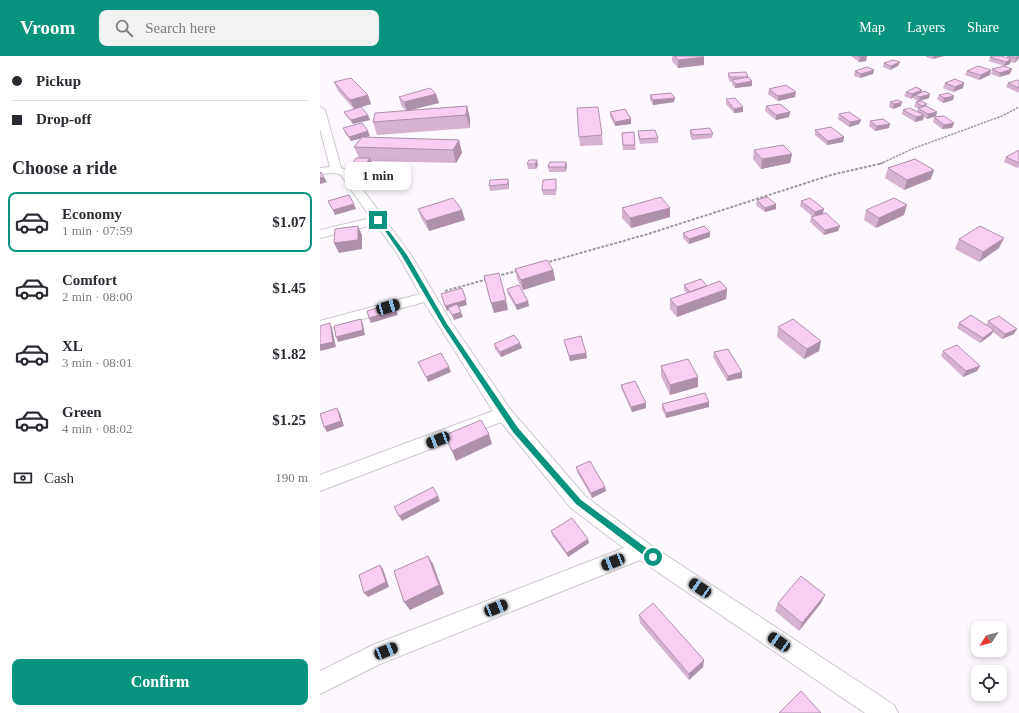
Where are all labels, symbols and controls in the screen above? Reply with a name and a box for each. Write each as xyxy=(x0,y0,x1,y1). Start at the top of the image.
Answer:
search box xyxy=(99,10,379,46)
text: Vroom xyxy=(20,17,75,38)
icon: search xyxy=(113,17,135,39)
text: Search here xyxy=(145,20,216,36)
text: Map xyxy=(859,20,885,35)
text: Layers xyxy=(907,20,945,35)
text: Share xyxy=(967,20,999,35)
text: Pickup xyxy=(36,73,81,89)
text: Drop-off xyxy=(36,111,92,127)
text: Choose a ride xyxy=(12,158,117,178)
callout: 1 min xyxy=(345,162,411,190)
text: 1 min xyxy=(362,168,394,183)
icon: car xyxy=(14,204,50,240)
text: Economy xyxy=(62,206,122,222)
route end xyxy=(369,211,387,229)
text: $1.07 xyxy=(272,214,306,230)
text: 1 min · 07:59 xyxy=(62,223,132,238)
icon: car xyxy=(14,270,50,306)
text: Comfort xyxy=(62,272,117,288)
text: $1.45 xyxy=(272,280,306,296)
text: 2 min · 08:00 xyxy=(62,289,132,304)
car xyxy=(375,298,401,316)
icon: car xyxy=(14,336,50,372)
text: XL xyxy=(62,338,83,354)
text: $1.82 xyxy=(272,346,306,362)
text: 3 min · 08:01 xyxy=(62,355,132,370)
icon: car xyxy=(14,402,50,438)
text: Green xyxy=(62,404,102,420)
text: $1.25 xyxy=(272,412,306,428)
text: 4 min · 08:02 xyxy=(62,421,132,436)
car xyxy=(425,430,451,450)
icon: cash xyxy=(12,467,34,489)
text: Cash xyxy=(44,470,74,486)
text: 190 m xyxy=(275,470,308,485)
route start xyxy=(644,548,662,566)
car xyxy=(600,552,626,572)
car xyxy=(687,576,713,600)
car xyxy=(483,598,509,618)
north arrow xyxy=(971,621,1007,657)
map controls xyxy=(971,621,1007,701)
car xyxy=(766,630,792,654)
car xyxy=(373,641,399,661)
button: Confirm xyxy=(12,659,308,705)
button: locate xyxy=(971,665,1007,701)

